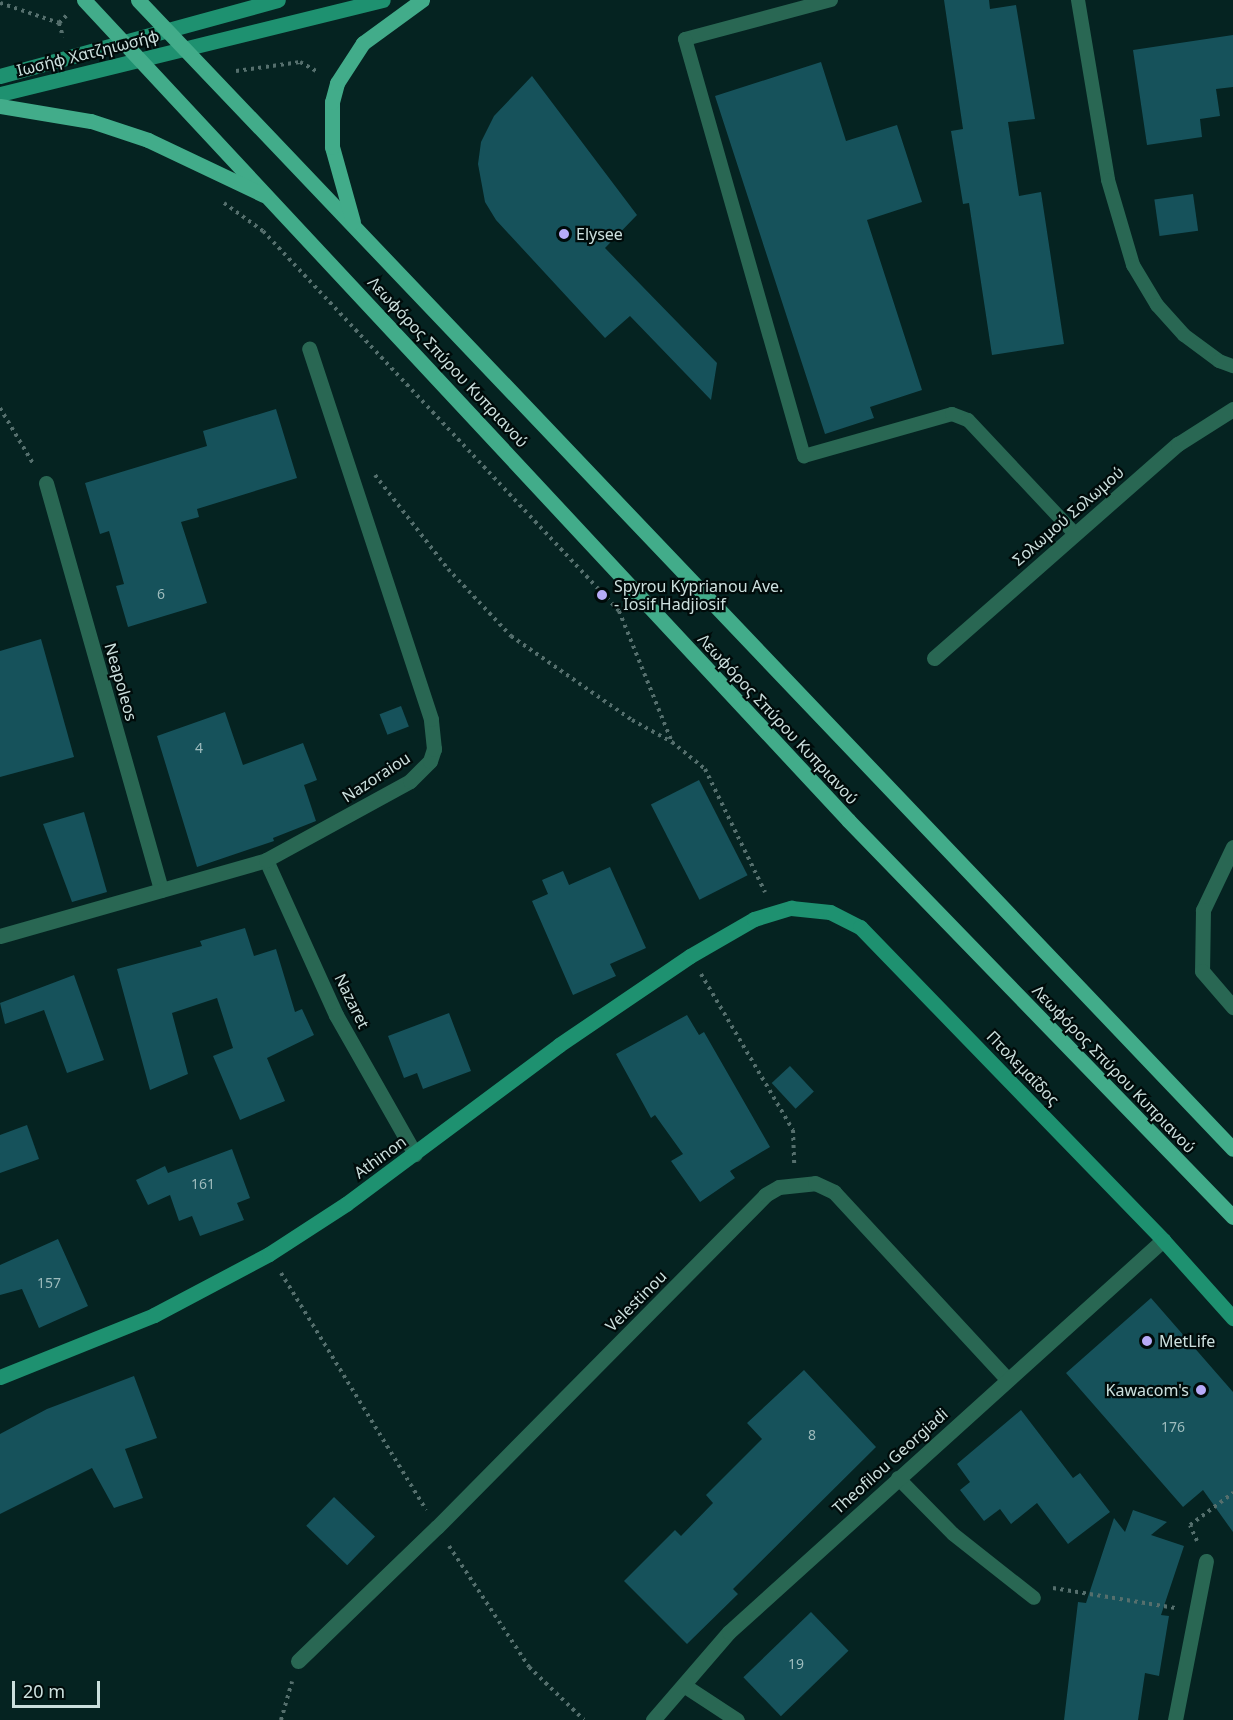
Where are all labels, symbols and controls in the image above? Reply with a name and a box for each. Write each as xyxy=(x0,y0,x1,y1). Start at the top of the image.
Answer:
street label: Ιωσήφ Χατζηιωσήφ xyxy=(15,26,161,80)
place label: Elysee xyxy=(576,224,623,244)
marker: Elysee xyxy=(557,227,571,241)
street label: Λεωφόρος Σπύρου Κυπριανού xyxy=(364,273,532,451)
street label: Σολωμού Σολωμού xyxy=(1008,462,1128,570)
place label: Spyrou Kyprianou Ave. - Iosif Hadjiosif xyxy=(614,576,783,614)
house number: 6 xyxy=(157,586,165,602)
marker: Spyrou Kyprianou Ave. - Iosif Hadjiosif xyxy=(595,588,609,602)
street label: Λεωφόρος Σπύρου Κυπριανού xyxy=(694,630,862,808)
street label: Neapoleos xyxy=(101,641,141,723)
house number: 4 xyxy=(195,740,203,756)
street label: Nazoraiou xyxy=(338,748,414,806)
street label: Nazaret xyxy=(331,970,373,1032)
street label: Λεωφόρος Σπύρου Κυπριανού xyxy=(1029,981,1199,1157)
street label: Πτολεμαΐδος xyxy=(983,1027,1063,1109)
street label: Athinon xyxy=(350,1132,410,1182)
house number: 161 xyxy=(191,1176,215,1192)
street label: Velestinou xyxy=(601,1266,671,1336)
house number: 157 xyxy=(37,1275,61,1291)
place label: MetLife xyxy=(1159,1331,1215,1351)
marker: MetLife xyxy=(1140,1334,1154,1348)
place label: Kawacom's xyxy=(1106,1380,1189,1400)
marker: Kawacom's xyxy=(1194,1383,1208,1397)
street label: Theofilou Georgiadi xyxy=(828,1404,952,1518)
house number: 176 xyxy=(1161,1419,1185,1435)
house number: 8 xyxy=(808,1427,816,1443)
house number: 19 xyxy=(788,1656,804,1672)
scale bar xyxy=(15,1669,104,1707)
text: 20 m xyxy=(23,1679,65,1703)

